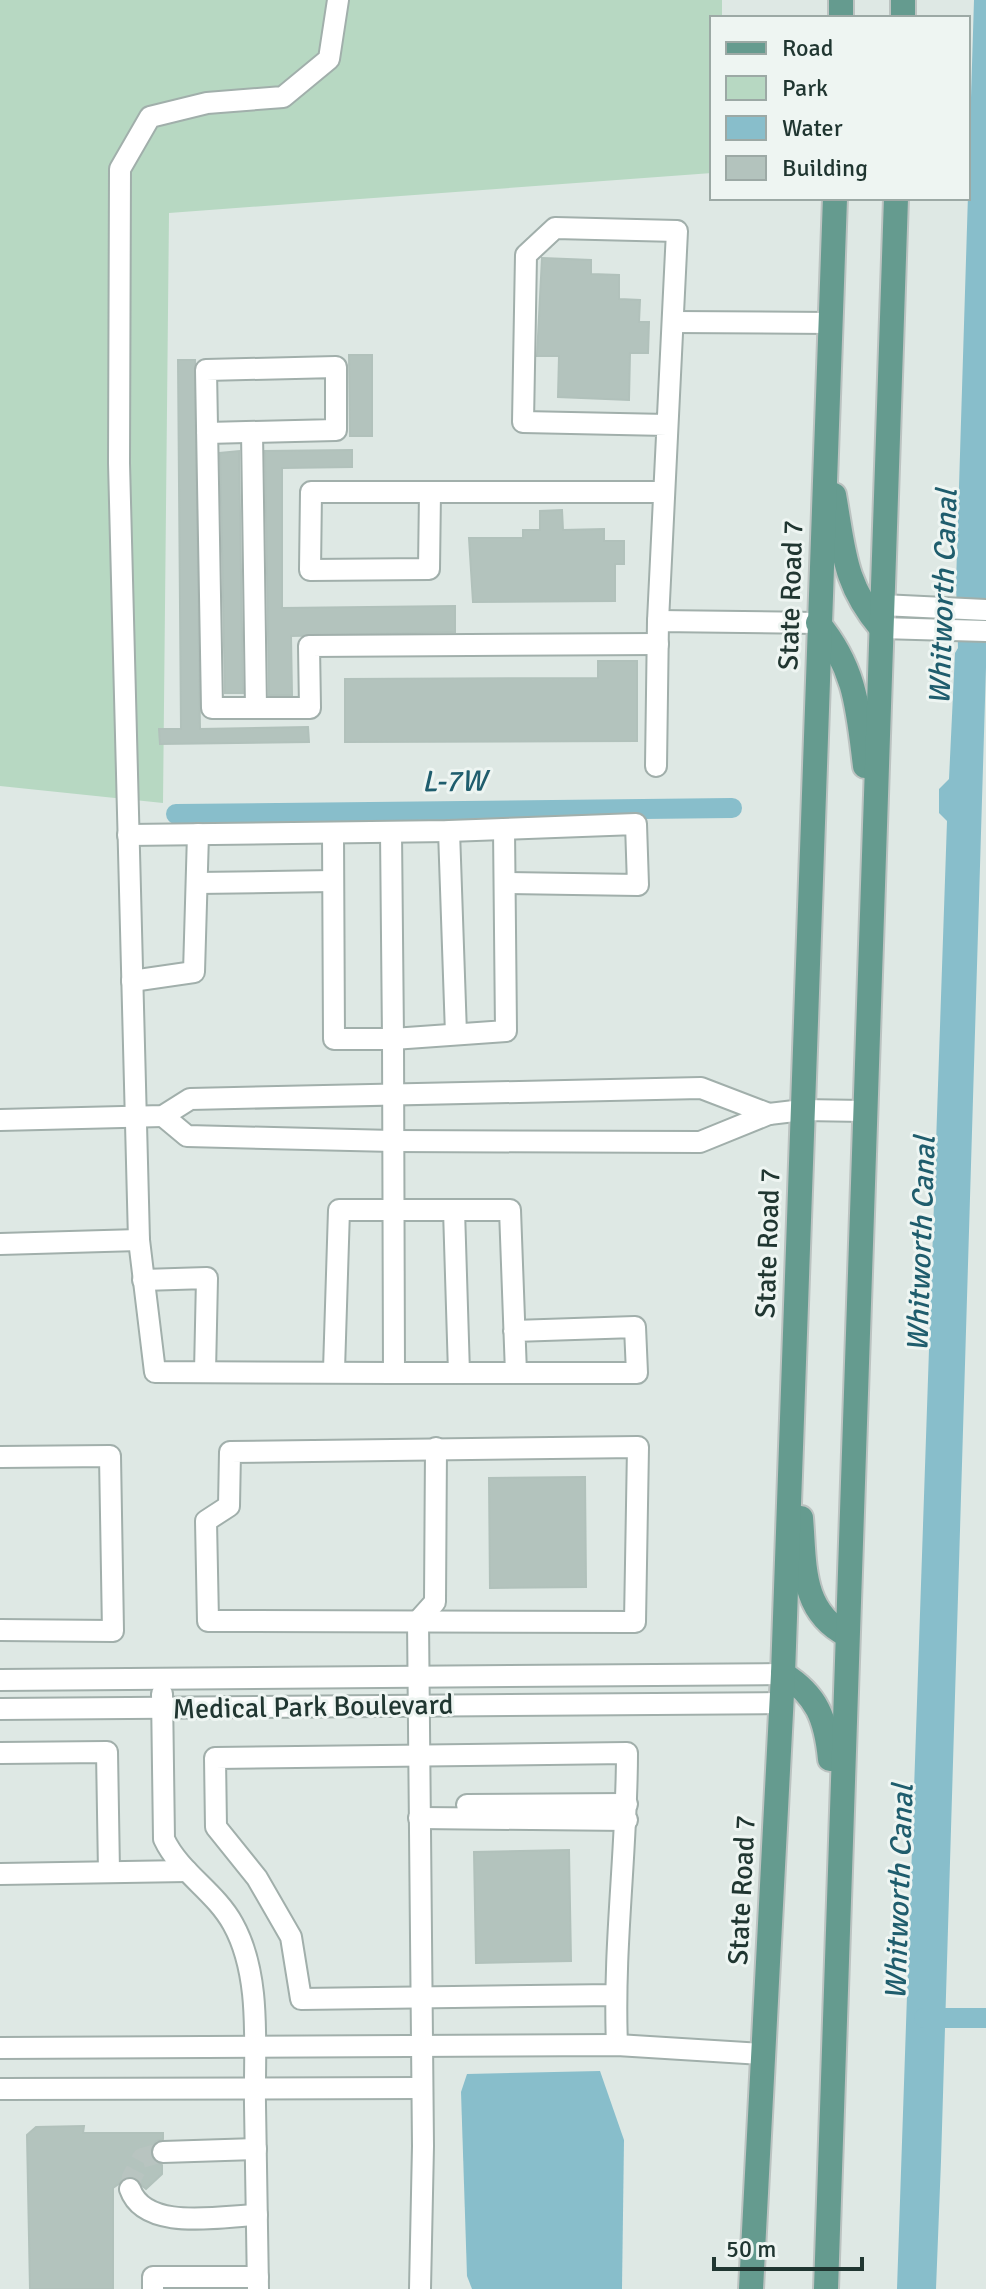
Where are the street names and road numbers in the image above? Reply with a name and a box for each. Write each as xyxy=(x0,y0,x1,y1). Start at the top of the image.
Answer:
street label: State Road 7 xyxy=(771,519,811,671)
street label: State Road 7 xyxy=(748,1167,788,1319)
street label: Medical Park Boulevard xyxy=(172,1688,454,1726)
street label: State Road 7 xyxy=(721,1814,763,1966)

